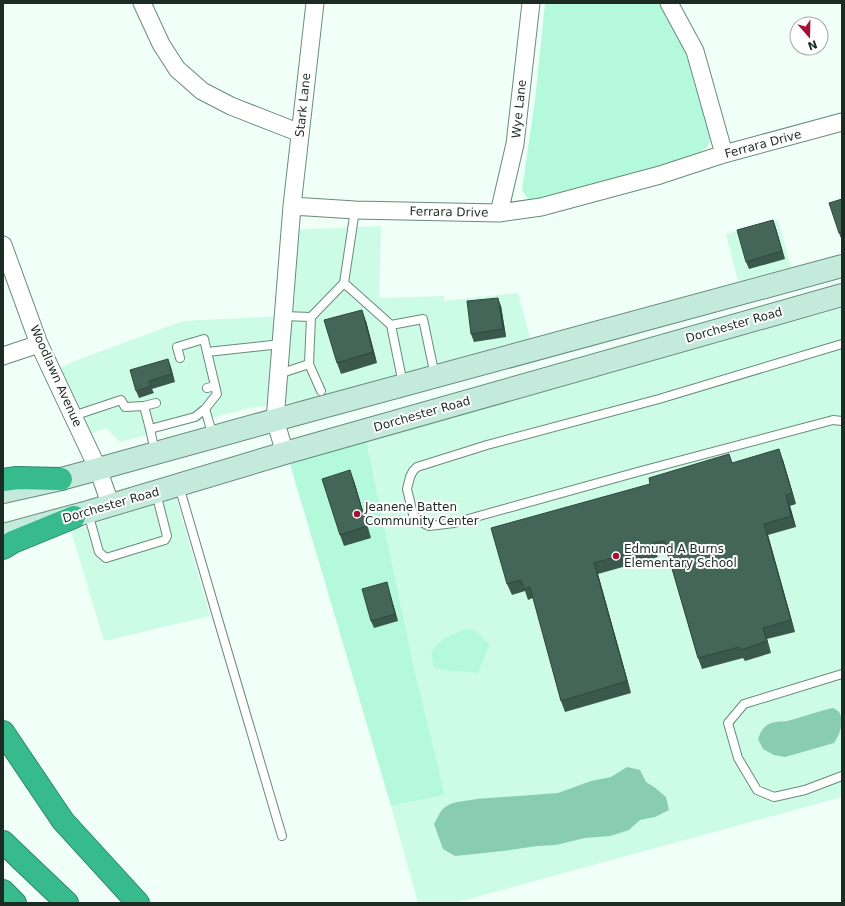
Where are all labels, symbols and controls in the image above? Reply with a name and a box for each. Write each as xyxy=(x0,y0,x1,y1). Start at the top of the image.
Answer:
north arrow xyxy=(789,16,829,56)
text: N xyxy=(806,37,819,53)
street label: Stark Lane xyxy=(293,72,313,138)
street label: Wye Lane xyxy=(509,79,529,139)
street label: Ferrara Drive xyxy=(723,127,803,161)
street label: Ferrara Drive xyxy=(410,204,488,220)
street label: Dorchester Road xyxy=(684,304,784,346)
street label: Woodlawn Avenue xyxy=(27,323,85,429)
street label: Dorchester Road xyxy=(372,393,472,435)
street label: Dorchester Road xyxy=(61,484,161,526)
place label: Jeanene Batten Community Center xyxy=(364,500,479,528)
marker: Jeanene Batten Community Center xyxy=(352,509,362,519)
place label: Edmund A Burns Elementary School xyxy=(624,542,737,570)
marker: Edmund A Burns Elementary School xyxy=(611,551,621,561)

